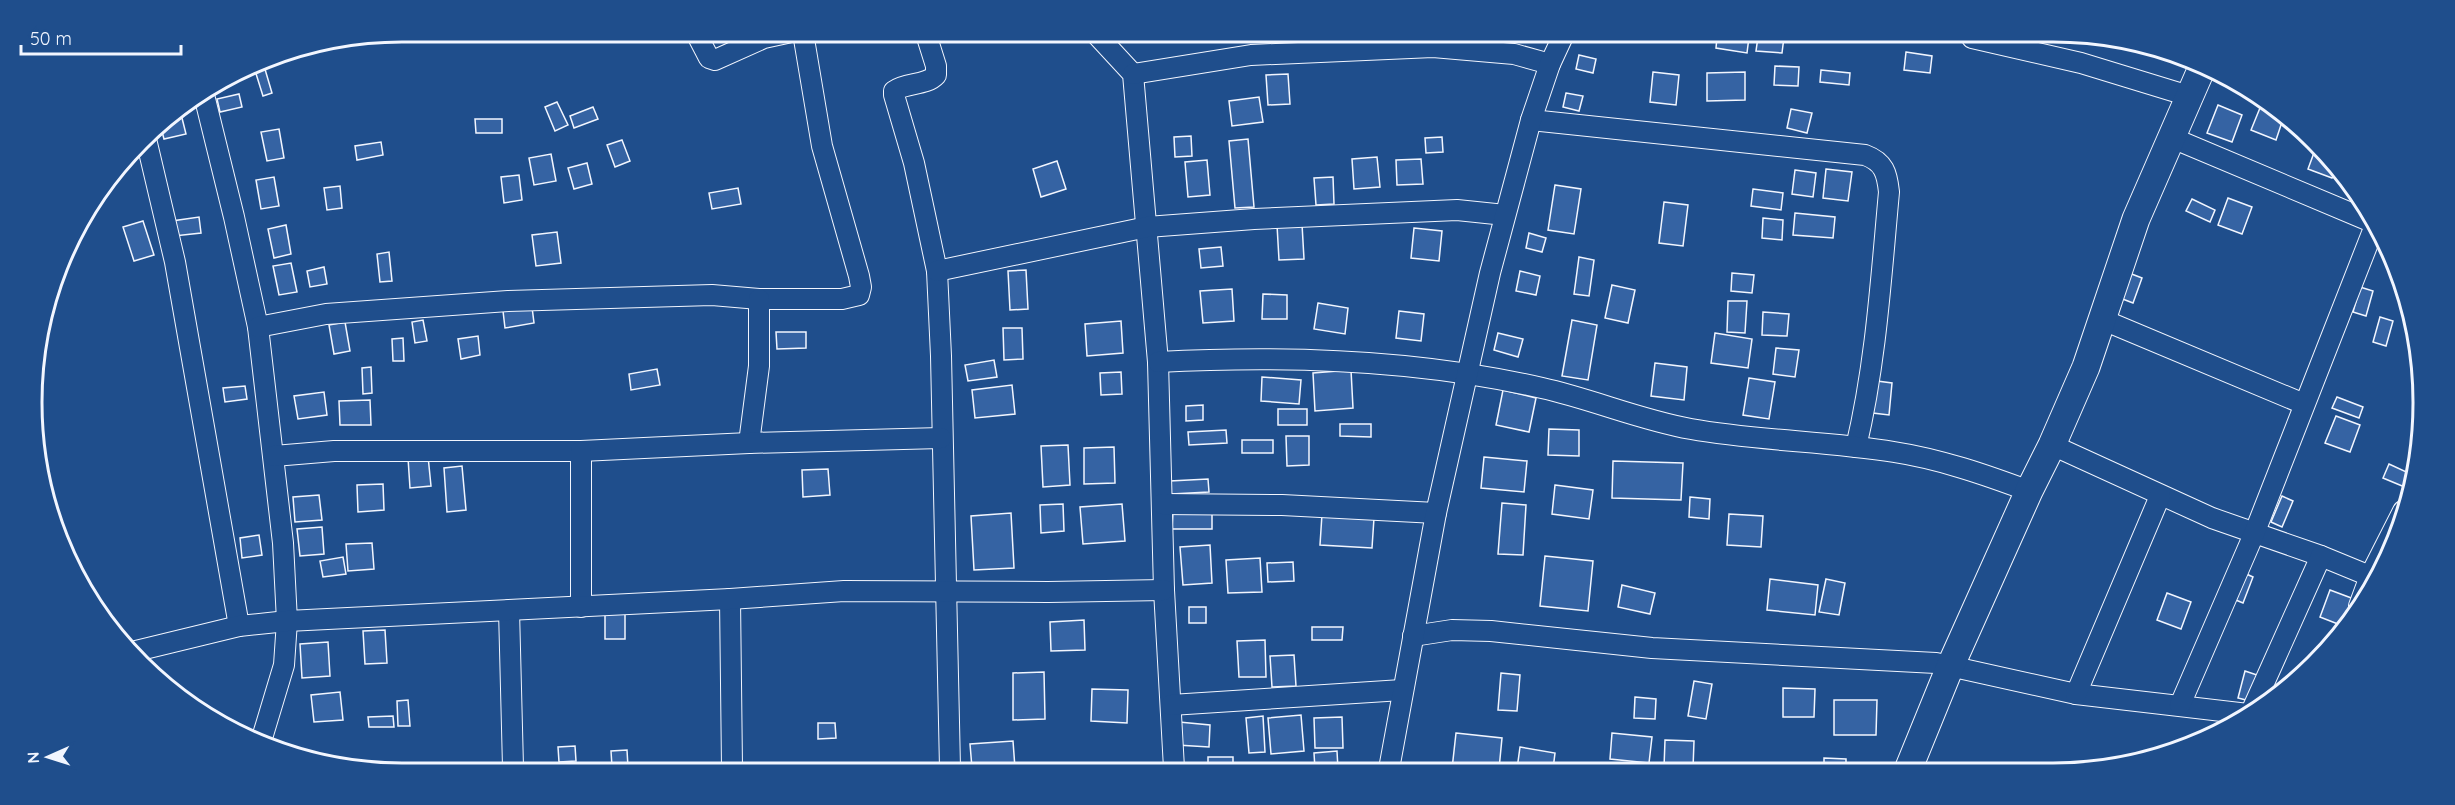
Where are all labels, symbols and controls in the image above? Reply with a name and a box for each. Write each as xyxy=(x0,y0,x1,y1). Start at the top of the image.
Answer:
scale bar xyxy=(21,18,182,56)
text: 50 m xyxy=(30,27,72,50)
north arrow xyxy=(18,727,78,787)
text: N xyxy=(23,751,43,764)

